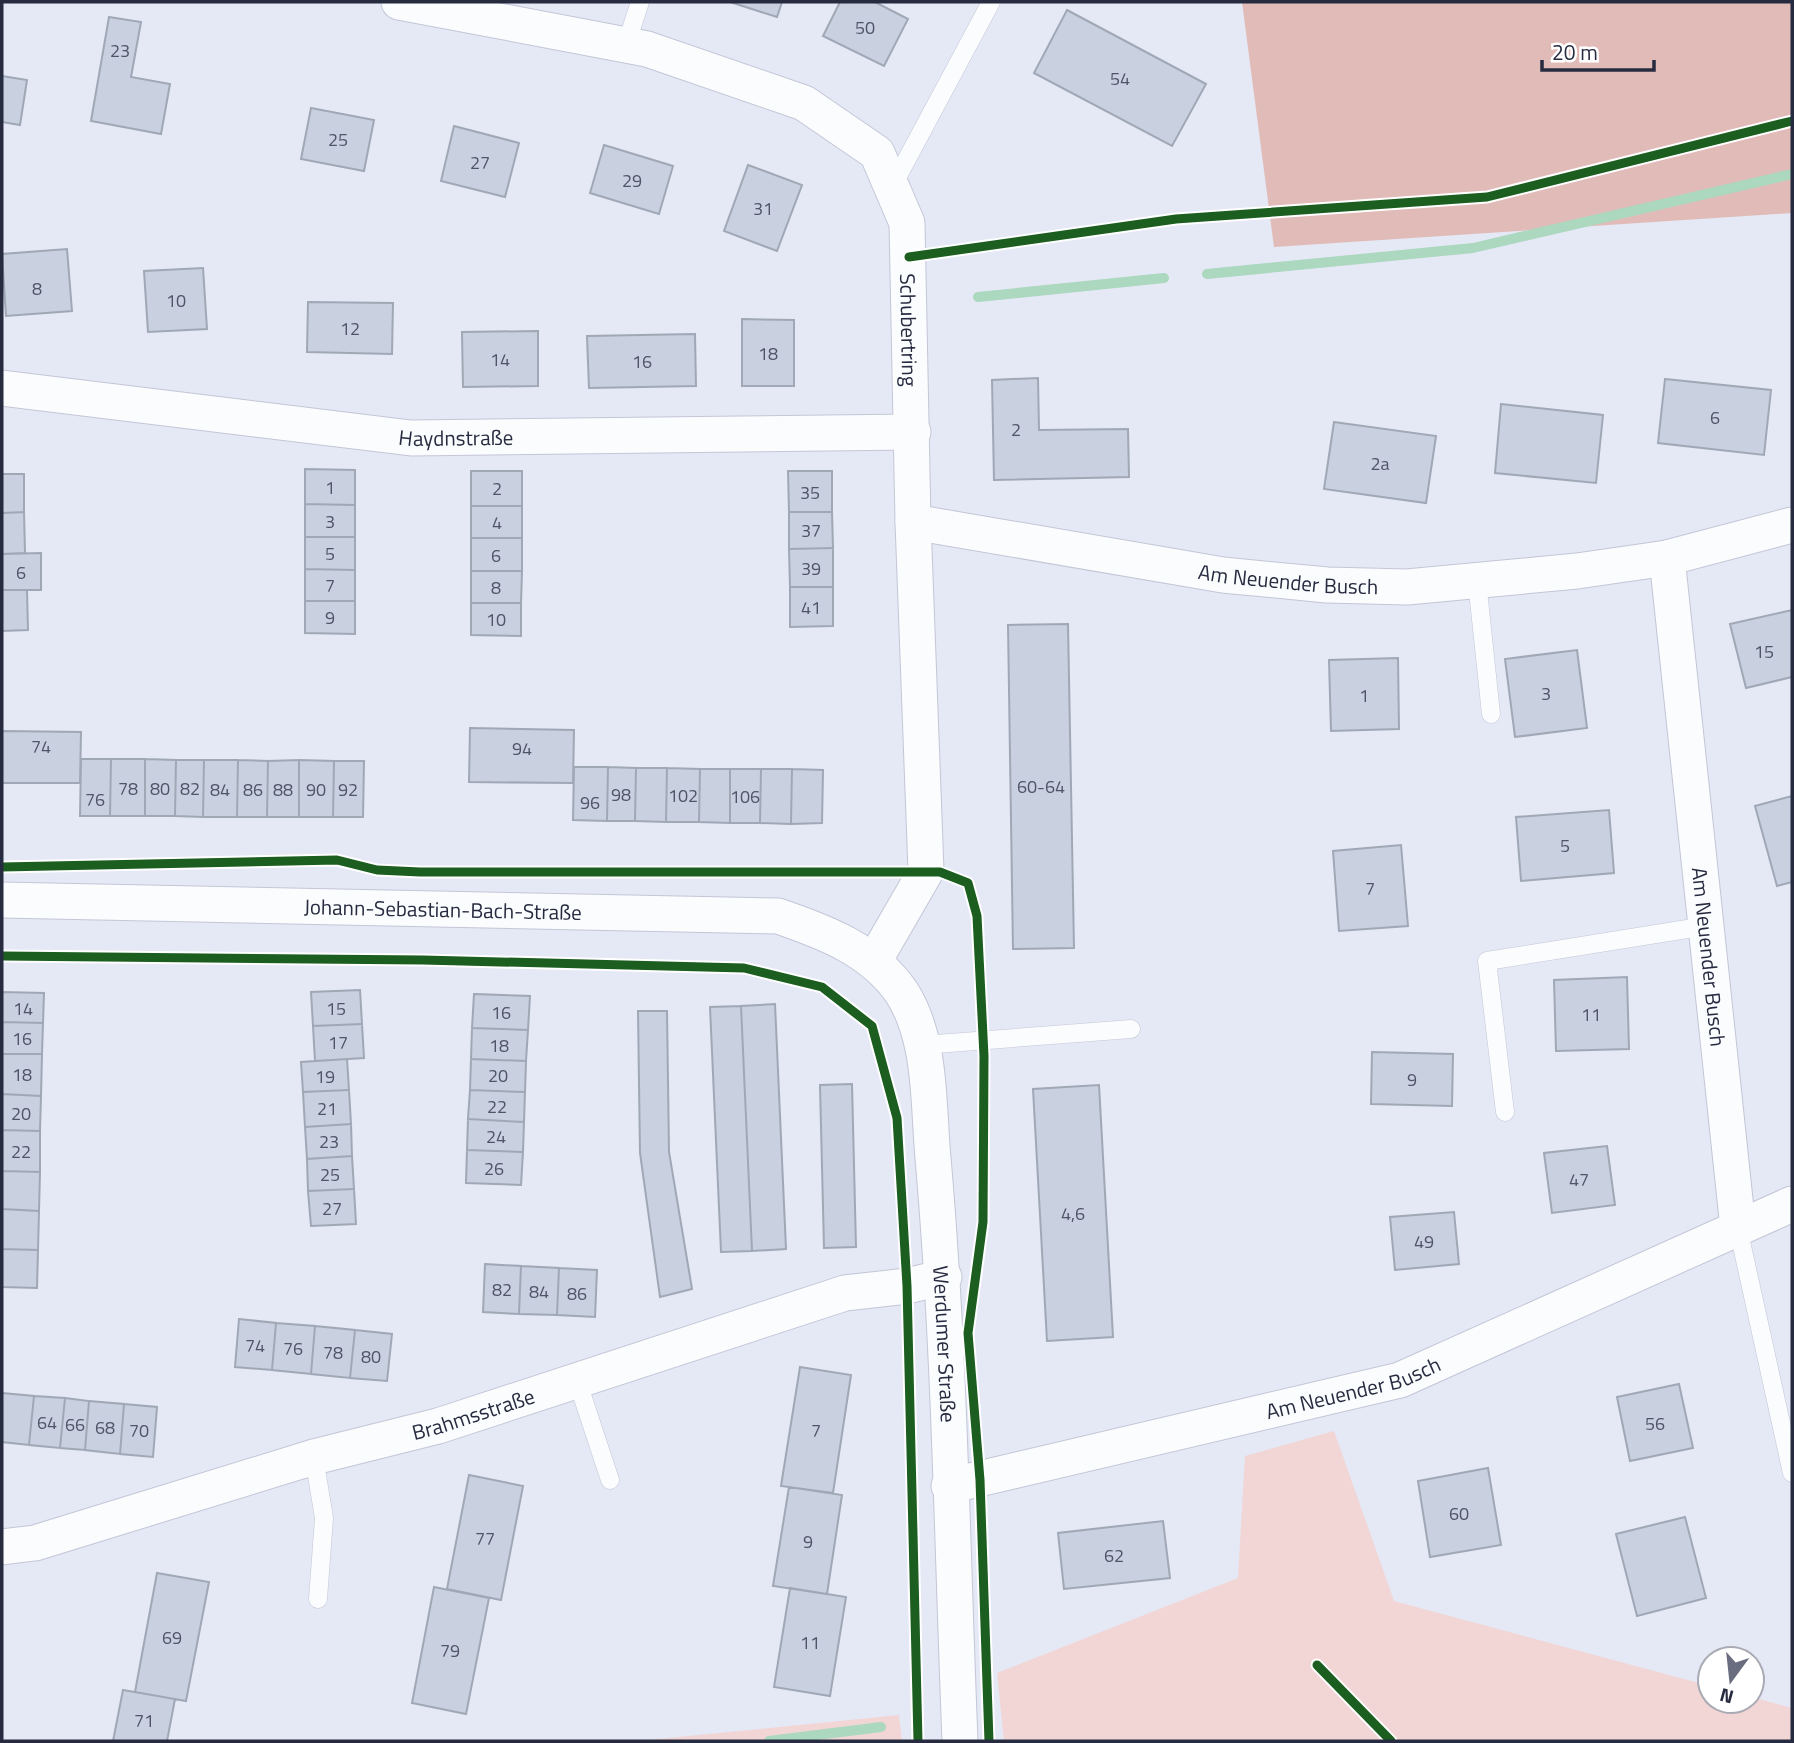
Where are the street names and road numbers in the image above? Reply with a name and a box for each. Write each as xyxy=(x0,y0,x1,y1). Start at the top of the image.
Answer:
street label: Schubertring xyxy=(892,273,926,387)
street label: Haydnstraße xyxy=(397,421,513,454)
street label: Am Neuender Busch xyxy=(1196,555,1379,602)
street label: Am Neuender Busch xyxy=(1684,865,1735,1048)
street label: Johann-Sebastian-Bach-Straße xyxy=(304,890,582,928)
street label: Werdumer Straße xyxy=(925,1265,965,1423)
street label: Am Neuender Busch xyxy=(1263,1348,1446,1427)
street label: Brahmsstraße xyxy=(408,1380,538,1448)

